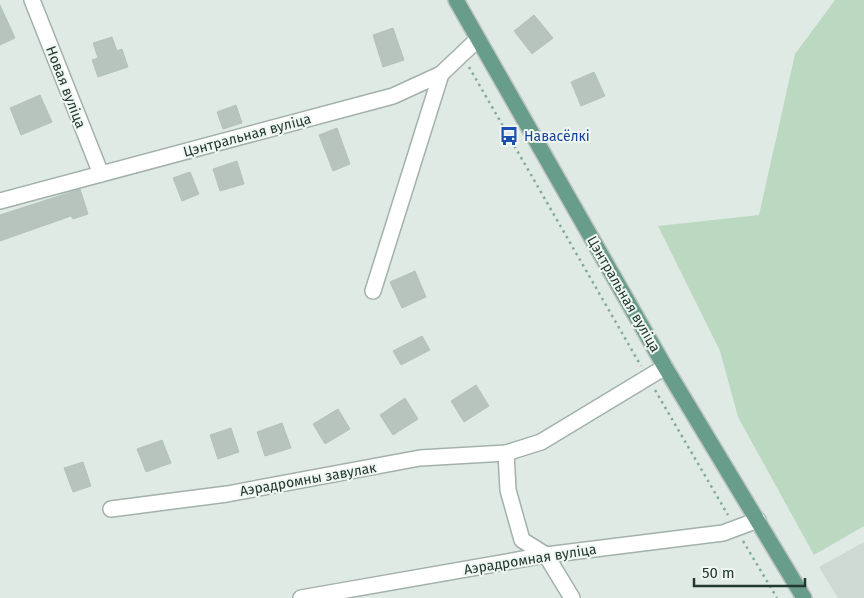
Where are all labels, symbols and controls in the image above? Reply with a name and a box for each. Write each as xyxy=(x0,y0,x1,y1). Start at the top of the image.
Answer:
street label: Новая вуліца xyxy=(42,44,89,131)
street label: Цэнтральная вуліца xyxy=(181,110,313,161)
bus stop icon: Навасёлкі xyxy=(498,125,520,147)
place label: Навасёлкі xyxy=(524,128,590,145)
street label: Цэнтральная вуліца xyxy=(583,233,664,355)
street label: Аэрадромны завулак xyxy=(238,459,378,500)
street label: Аэрадромная вуліца xyxy=(463,541,598,578)
scale bar xyxy=(694,556,805,588)
text: 50 m xyxy=(702,564,735,582)

